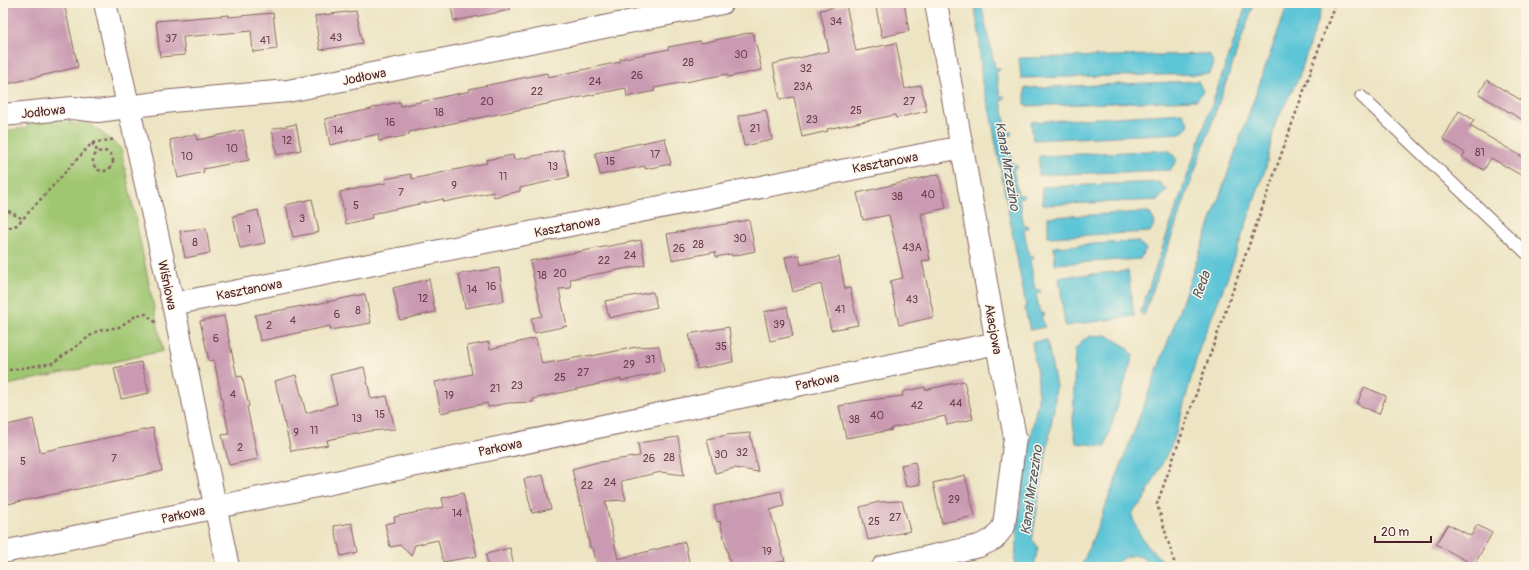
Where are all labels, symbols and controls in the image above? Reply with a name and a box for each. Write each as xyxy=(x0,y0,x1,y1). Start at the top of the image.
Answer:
house number: 34 xyxy=(830,15,843,28)
house number: 43 xyxy=(330,31,342,44)
house number: 37 xyxy=(165,32,177,45)
house number: 41 xyxy=(260,34,270,47)
house number: 30 xyxy=(734,48,748,61)
house number: 28 xyxy=(682,56,694,69)
house number: 32 xyxy=(800,62,812,75)
street label: Jodłowa xyxy=(341,65,388,89)
house number: 26 xyxy=(631,69,643,82)
house number: 24 xyxy=(589,75,602,88)
house number: 23A xyxy=(793,80,813,93)
house number: 22 xyxy=(531,85,543,98)
house number: 20 xyxy=(480,95,494,108)
house number: 27 xyxy=(903,95,915,108)
street label: Jodłowa xyxy=(20,102,66,122)
house number: 25 xyxy=(850,104,862,117)
house number: 18 xyxy=(434,106,444,119)
house number: 23 xyxy=(806,113,818,126)
house number: 16 xyxy=(385,116,395,129)
water label: Kanał Mrzezino xyxy=(991,120,1024,213)
house number: 21 xyxy=(750,122,760,135)
house number: 14 xyxy=(333,124,344,137)
house number: 12 xyxy=(282,134,292,147)
house number: 10 xyxy=(226,142,238,155)
house number: 81 xyxy=(1475,146,1485,159)
house number: 17 xyxy=(650,148,660,161)
street label: Kasztanowa xyxy=(851,149,919,177)
house number: 10 xyxy=(181,150,193,163)
house number: 15 xyxy=(605,155,615,168)
house number: 13 xyxy=(548,160,558,173)
house number: 11 xyxy=(499,170,507,183)
house number: 9 xyxy=(451,179,457,192)
house number: 7 xyxy=(398,186,404,199)
house number: 40 xyxy=(921,188,935,201)
house number: 38 xyxy=(891,190,903,203)
house number: 5 xyxy=(353,199,359,212)
house number: 3 xyxy=(299,212,305,225)
street label: Kasztanowa xyxy=(533,213,601,241)
house number: 1 xyxy=(247,223,251,236)
house number: 30 xyxy=(733,232,747,245)
house number: 8 xyxy=(192,236,198,249)
house number: 28 xyxy=(692,238,704,251)
house number: 43A xyxy=(902,241,922,254)
house number: 26 xyxy=(673,242,685,255)
house number: 24 xyxy=(624,249,637,262)
house number: 22 xyxy=(598,254,610,267)
street label: Wiśniowa xyxy=(154,259,180,312)
house number: 20 xyxy=(553,267,567,280)
water label: Reda xyxy=(1189,268,1215,301)
house number: 18 xyxy=(537,269,547,282)
street label: Kasztanowa xyxy=(215,276,283,304)
house number: 16 xyxy=(486,280,496,293)
house number: 14 xyxy=(467,283,478,296)
house number: 12 xyxy=(418,292,428,305)
house number: 43 xyxy=(906,293,918,306)
house number: 41 xyxy=(835,303,845,316)
street label: Akacjowa xyxy=(981,303,1005,356)
house number: 8 xyxy=(355,304,361,317)
house number: 6 xyxy=(334,308,340,321)
house number: 4 xyxy=(290,314,297,327)
house number: 39 xyxy=(773,318,785,331)
house number: 2 xyxy=(266,319,272,332)
house number: 6 xyxy=(213,332,219,345)
house number: 35 xyxy=(715,340,727,353)
house number: 31 xyxy=(645,353,655,366)
house number: 29 xyxy=(623,358,635,371)
house number: 27 xyxy=(577,366,589,379)
street label: Parkowa xyxy=(794,370,841,394)
house number: 25 xyxy=(554,371,566,384)
house number: 23 xyxy=(511,379,523,392)
house number: 21 xyxy=(490,382,500,395)
house number: 4 xyxy=(230,388,237,401)
house number: 19 xyxy=(444,389,454,402)
house number: 44 xyxy=(950,397,963,410)
house number: 42 xyxy=(911,399,923,412)
house number: 15 xyxy=(375,408,385,421)
house number: 40 xyxy=(870,409,884,422)
house number: 13 xyxy=(352,412,362,425)
house number: 38 xyxy=(848,413,860,426)
house number: 11 xyxy=(310,424,318,437)
house number: 9 xyxy=(293,426,299,439)
street label: Parkowa xyxy=(477,436,524,460)
house number: 2 xyxy=(237,441,243,454)
water label: Kanał Mrzezino xyxy=(1017,443,1046,536)
house number: 32 xyxy=(736,446,748,459)
house number: 30 xyxy=(714,448,728,461)
house number: 28 xyxy=(663,451,675,464)
house number: 7 xyxy=(111,452,117,465)
house number: 26 xyxy=(643,452,655,465)
house number: 5 xyxy=(20,455,26,468)
house number: 24 xyxy=(604,476,617,489)
house number: 22 xyxy=(581,479,593,492)
house number: 29 xyxy=(948,493,960,506)
street label: Parkowa xyxy=(160,503,207,527)
house number: 14 xyxy=(452,507,463,520)
house number: 27 xyxy=(889,511,901,524)
house number: 25 xyxy=(868,515,880,528)
scale bar xyxy=(1375,518,1431,544)
text: 20 m xyxy=(1381,525,1410,540)
house number: 19 xyxy=(762,545,772,558)

